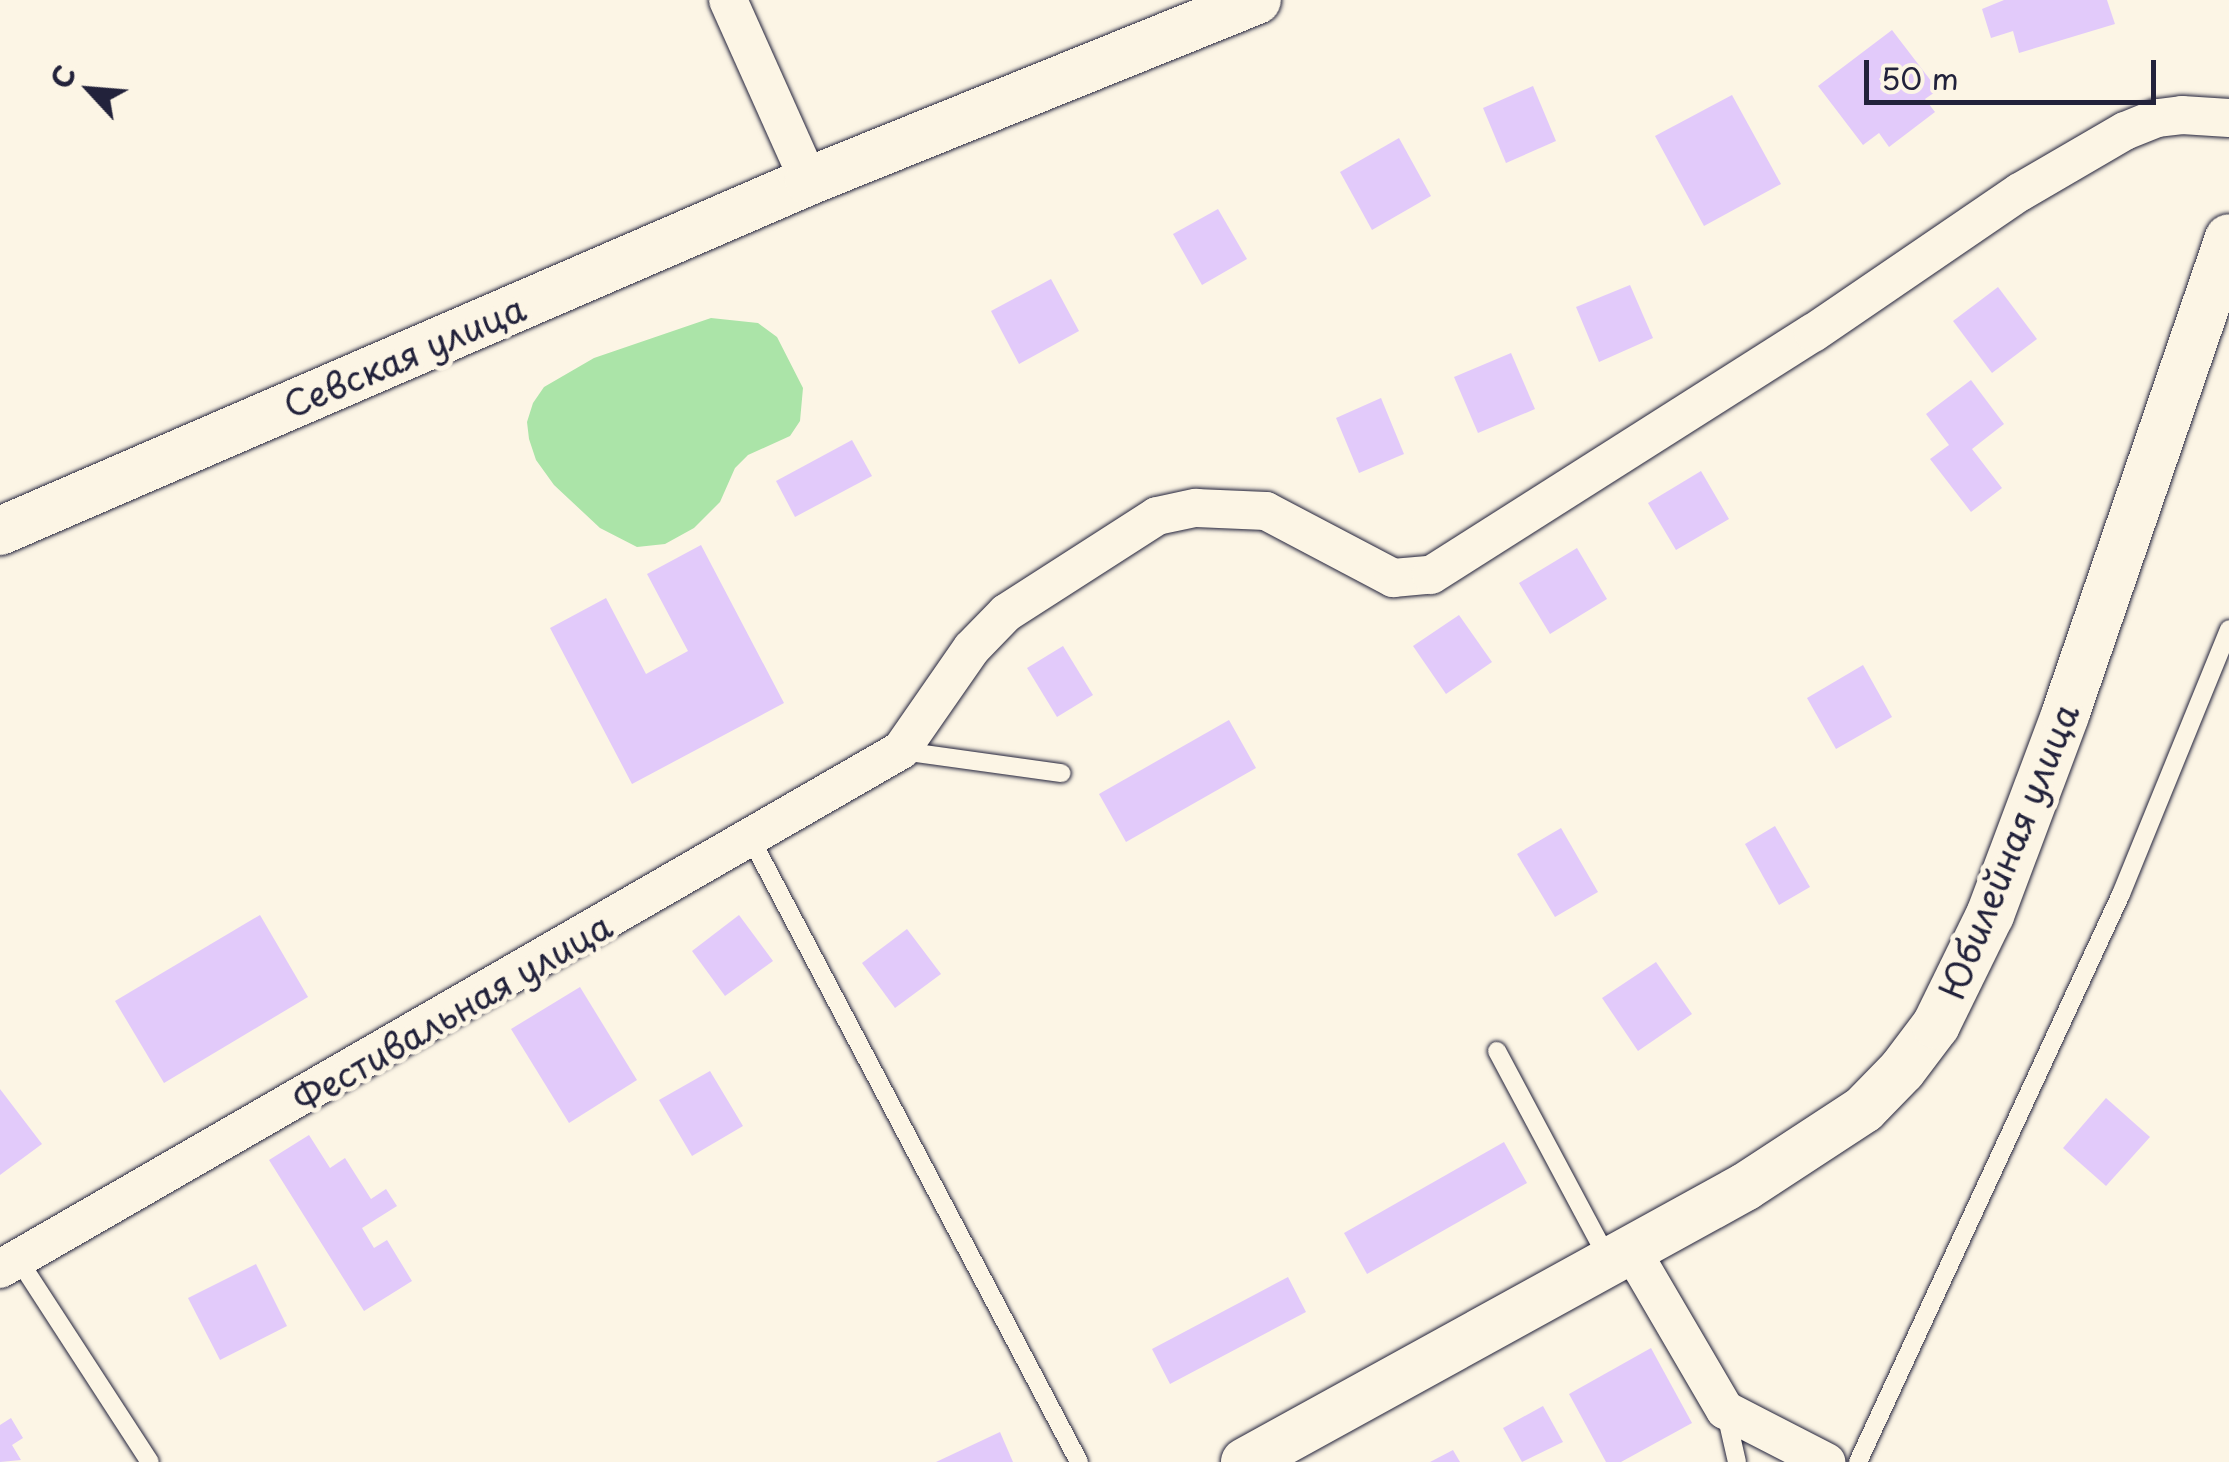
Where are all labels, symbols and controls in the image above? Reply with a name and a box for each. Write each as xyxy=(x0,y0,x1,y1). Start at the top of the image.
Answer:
north arrow xyxy=(40,40,140,140)
scale bar xyxy=(1869,40,2162,102)
text: 50 m xyxy=(1881,55,1959,100)
text: С xyxy=(39,58,87,96)
street label: Севская улица xyxy=(276,286,532,426)
street label: Юбилейная улица xyxy=(1929,697,2087,1005)
street label: Фестивальная улица xyxy=(285,904,619,1120)

